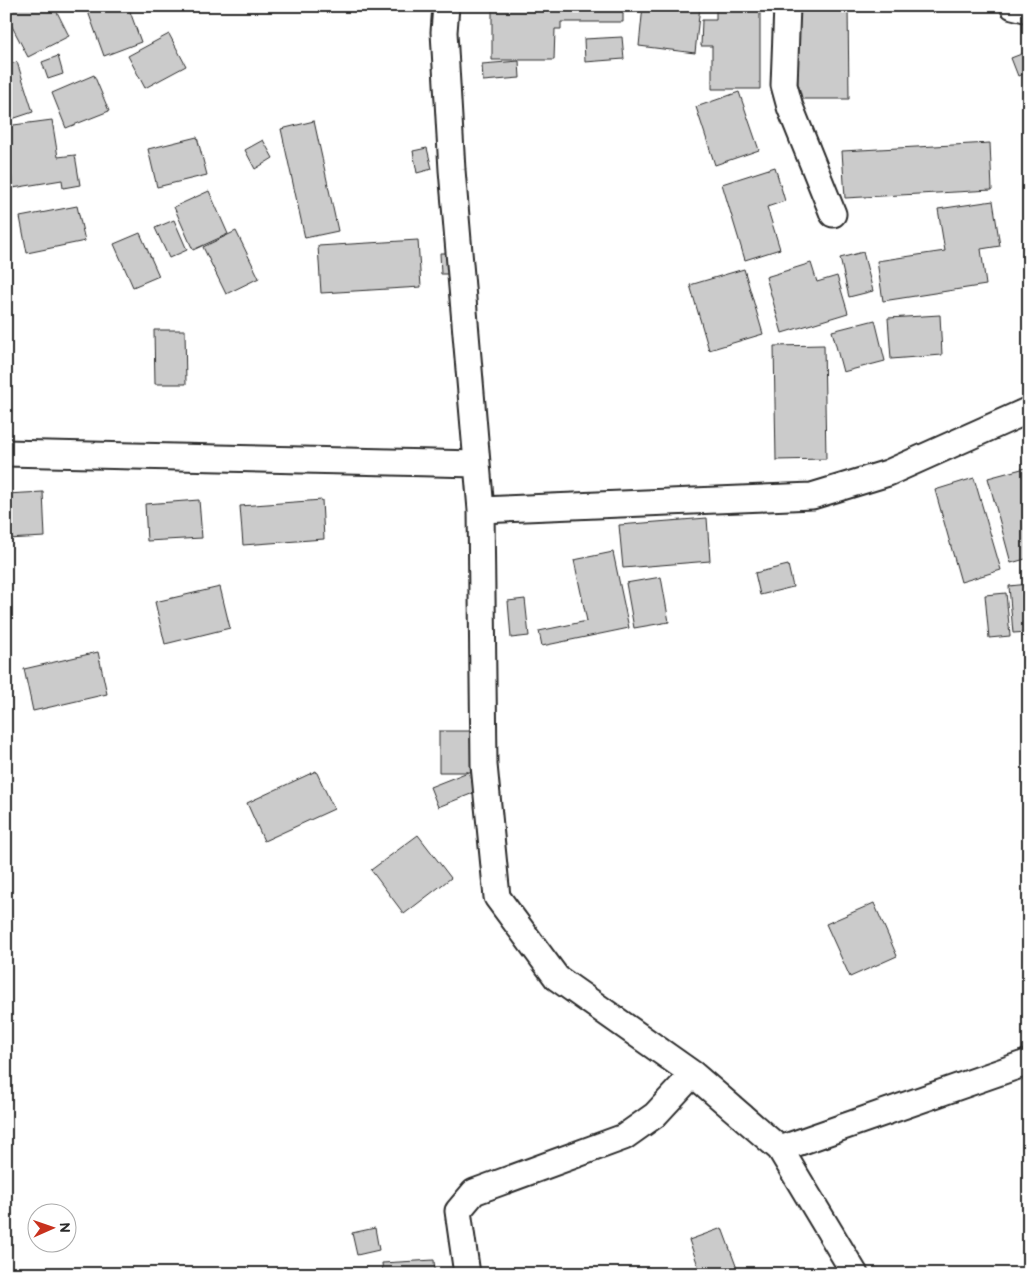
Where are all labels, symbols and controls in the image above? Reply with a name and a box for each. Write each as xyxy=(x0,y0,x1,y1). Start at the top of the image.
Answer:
north arrow xyxy=(28,1202,78,1252)
text: N xyxy=(56,1222,73,1233)

